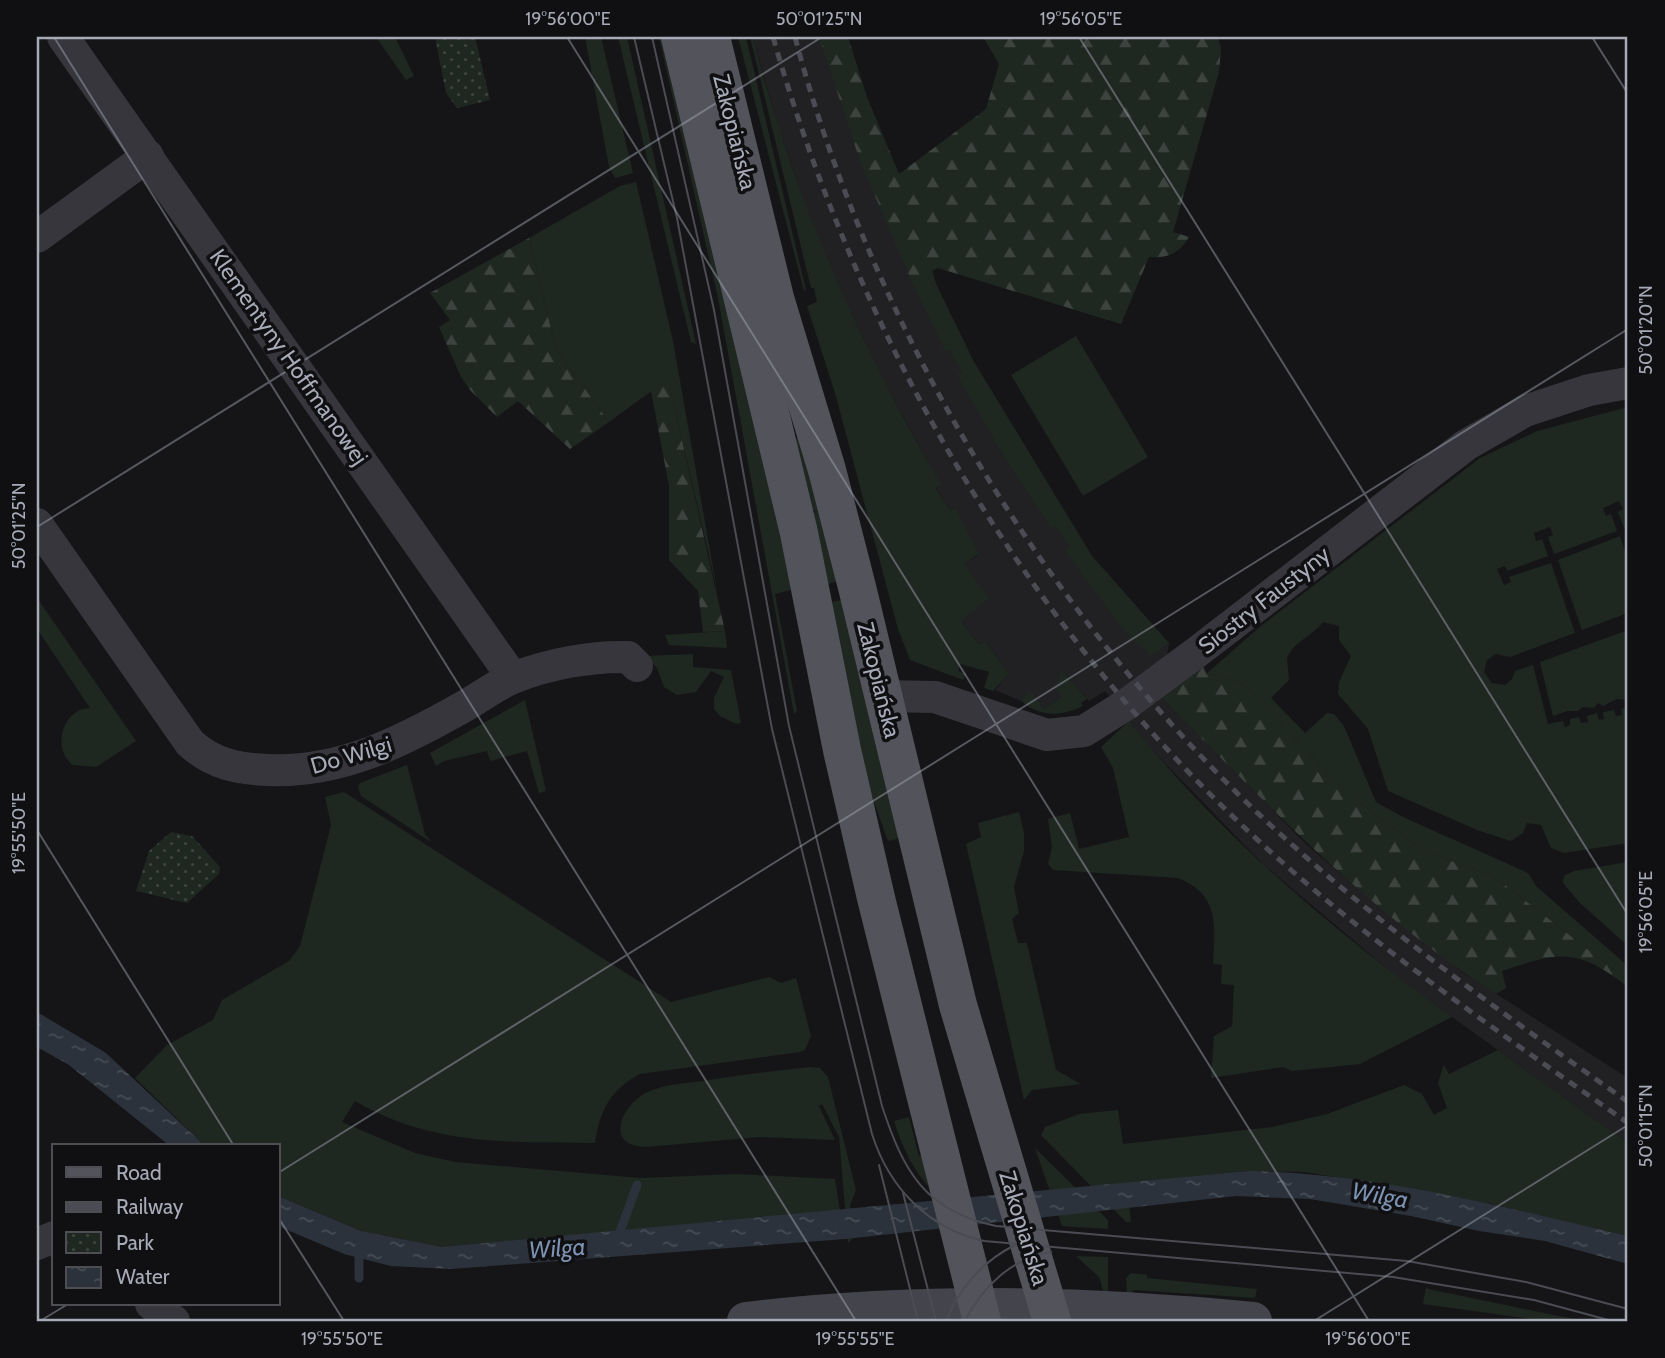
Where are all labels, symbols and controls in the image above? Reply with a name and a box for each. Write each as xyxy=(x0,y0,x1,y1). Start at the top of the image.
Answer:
text: 19°56'00"E xyxy=(525,8,611,30)
text: 50°01'25"N xyxy=(776,8,862,30)
text: 19°56'05"E xyxy=(1040,8,1122,30)
street label: Zakopiańska xyxy=(707,71,763,193)
street label: Klementyny Hoffmanowej xyxy=(204,244,374,470)
text: 50°01'20"N xyxy=(1635,285,1657,375)
text: 50°01'25"N xyxy=(8,483,30,569)
street label: Siostry Faustyny xyxy=(1193,540,1336,660)
street label: Zakopiańska xyxy=(851,619,907,741)
street label: Do Wilgi xyxy=(307,730,395,780)
text: 19°55'50"E xyxy=(8,792,30,874)
text: 19°56'05"E xyxy=(1635,871,1657,953)
text: 50°01'15"N xyxy=(1635,1084,1657,1168)
legend xyxy=(52,1144,280,1306)
text: Road xyxy=(116,1160,162,1185)
street label: Zakopiańska xyxy=(993,1167,1055,1289)
water label: Wilga xyxy=(1350,1176,1410,1214)
text: Railway xyxy=(116,1194,184,1219)
text: Park xyxy=(116,1230,154,1255)
water label: Wilga xyxy=(528,1232,586,1264)
text: Water xyxy=(116,1264,170,1289)
text: 19°55'50"E xyxy=(301,1328,383,1350)
text: 19°55'55"E xyxy=(815,1328,895,1350)
text: 19°56'00"E xyxy=(1325,1328,1411,1350)

